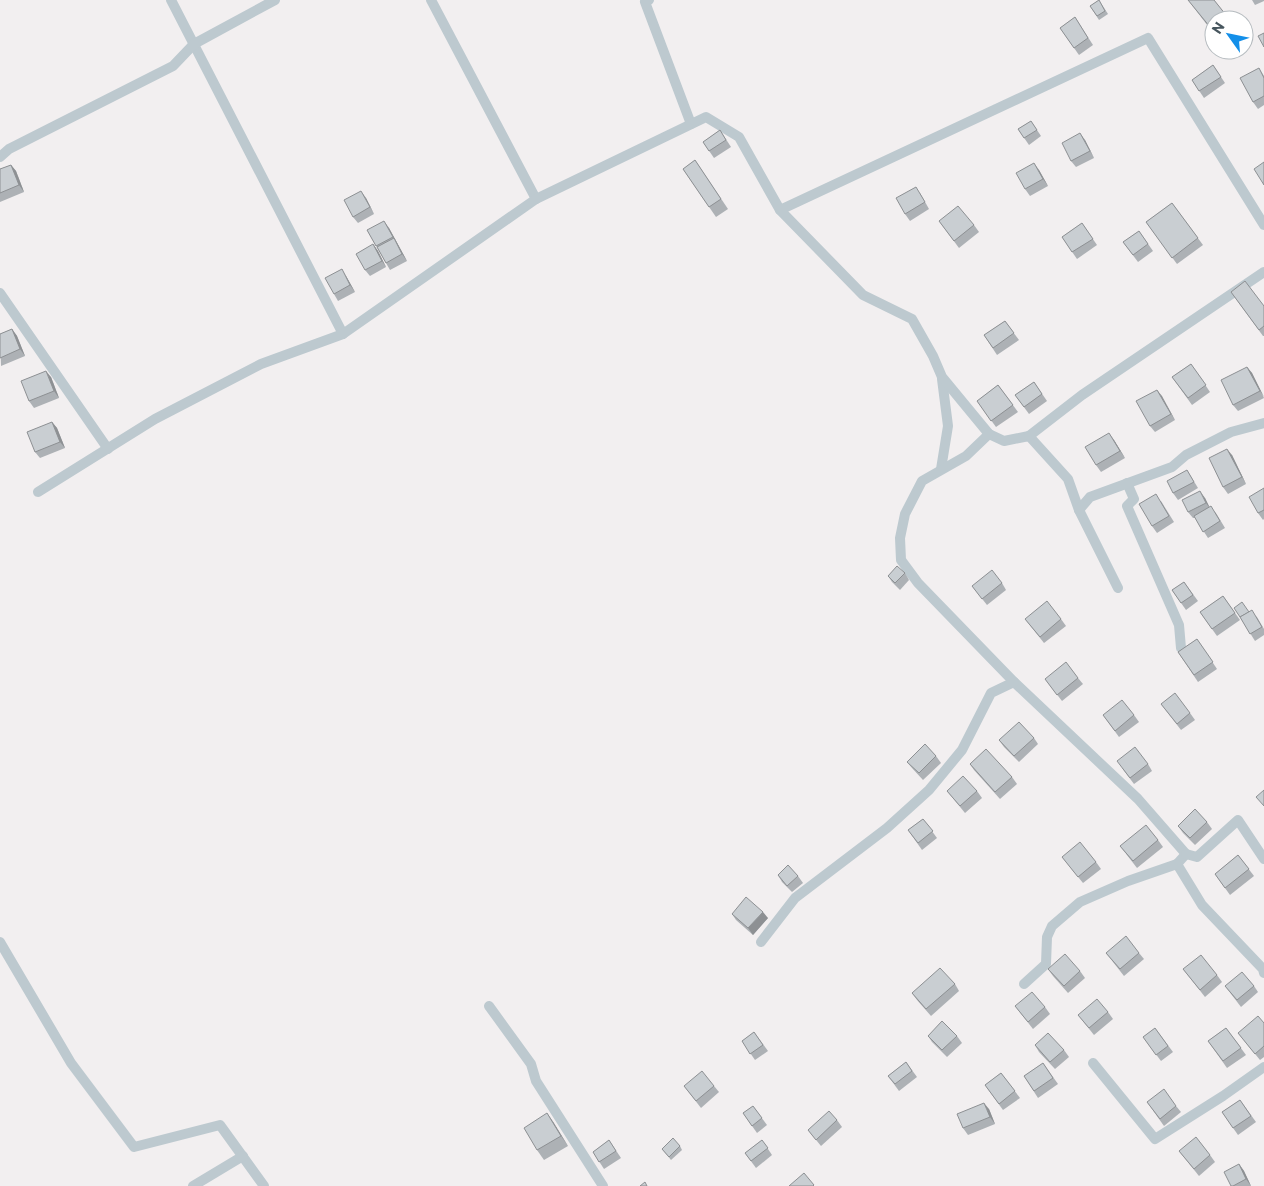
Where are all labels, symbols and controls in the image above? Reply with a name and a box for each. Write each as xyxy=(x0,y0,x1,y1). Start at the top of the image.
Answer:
north arrow xyxy=(1204,10,1254,60)
text: N xyxy=(1208,19,1228,37)

